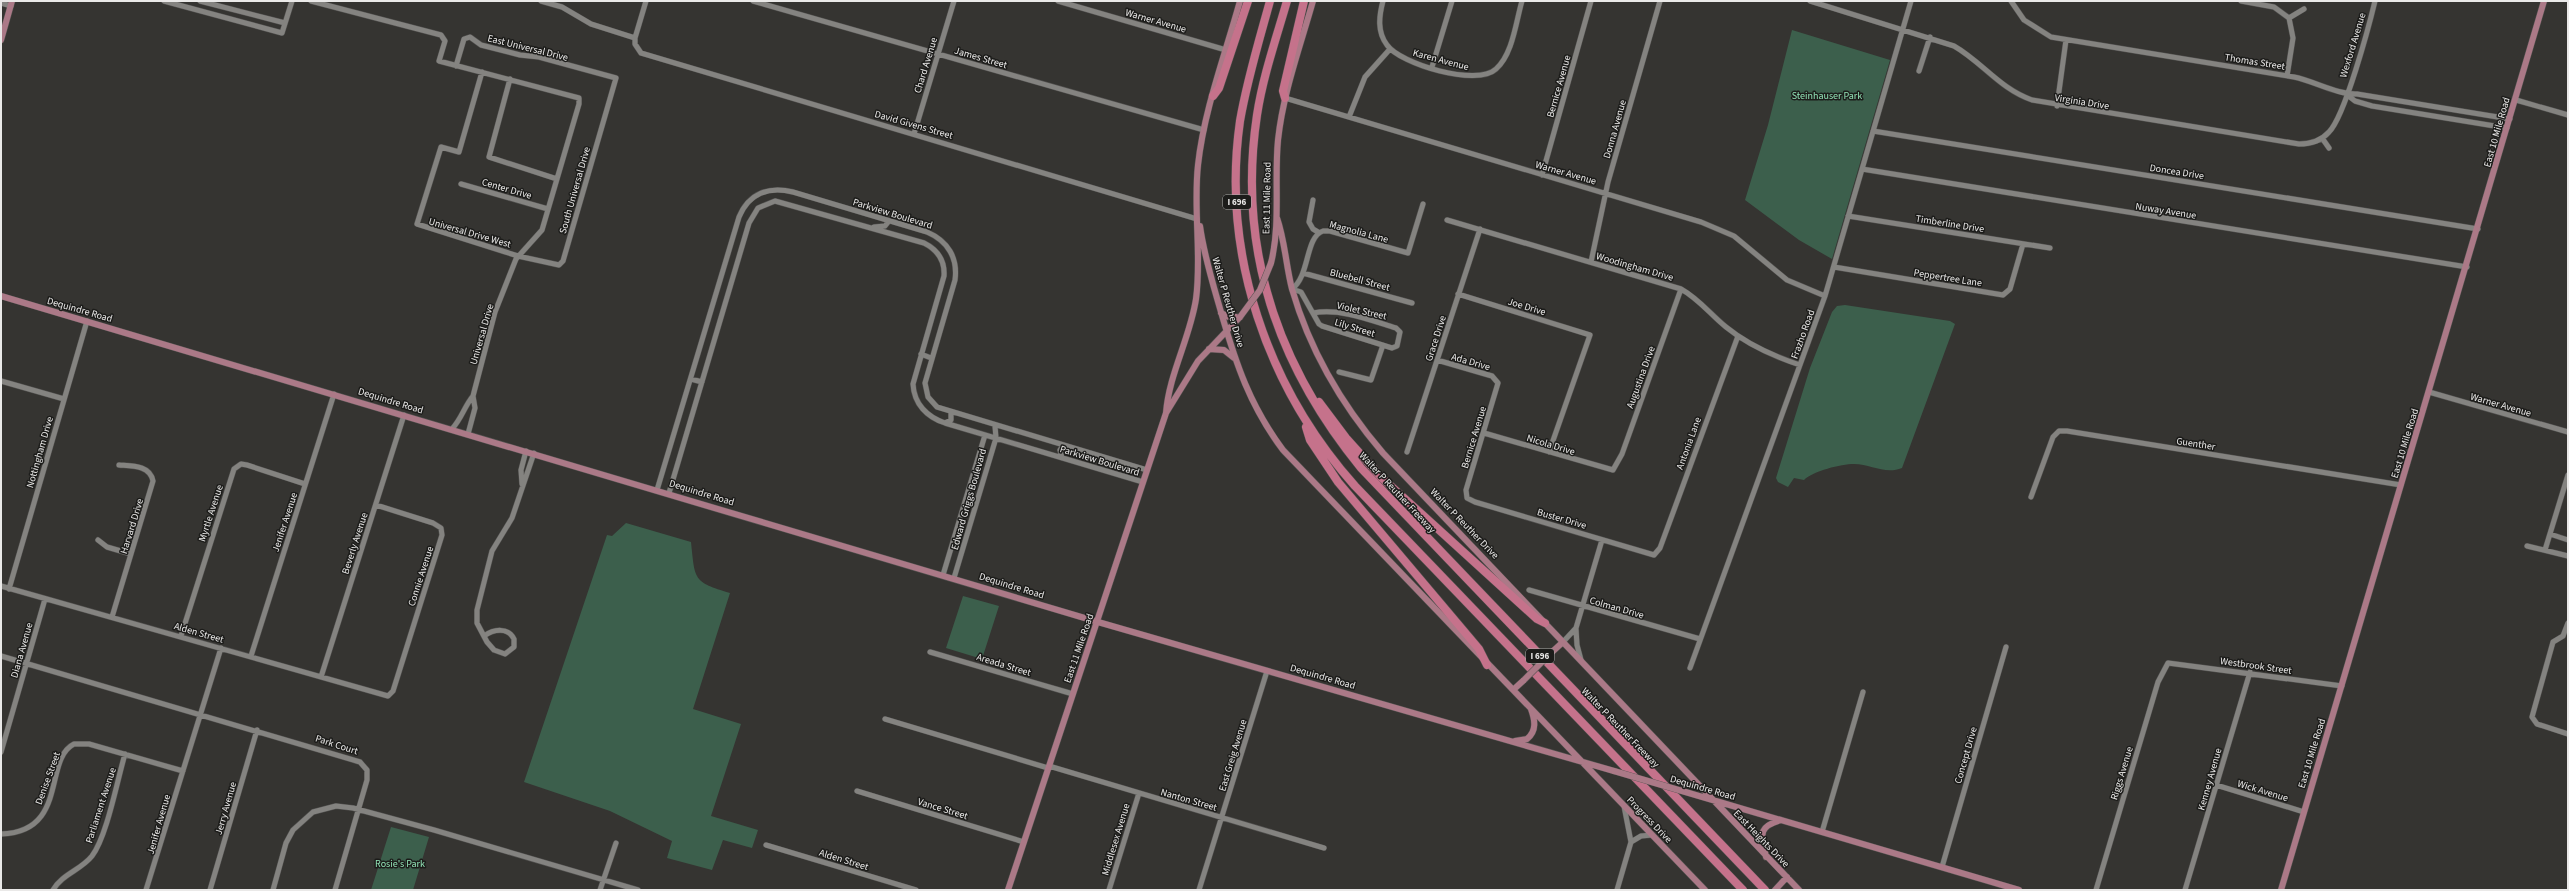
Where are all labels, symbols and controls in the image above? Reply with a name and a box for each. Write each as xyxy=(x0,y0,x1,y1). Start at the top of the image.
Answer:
street label: Warner Avenue xyxy=(1124,6,1188,36)
street label: Wexford Avenue xyxy=(2336,11,2369,79)
street label: East Universal Drive xyxy=(486,31,570,65)
street label: Chard Avenue xyxy=(911,36,941,95)
street label: James Street xyxy=(953,44,1009,72)
street label: Karen Avenue xyxy=(1411,46,1470,74)
street label: Thomas Street xyxy=(2224,50,2287,74)
street label: Bernice Avenue xyxy=(1543,53,1575,119)
park label: Steinhauser Park xyxy=(1792,89,1862,103)
street label: Virginia Drive xyxy=(2054,91,2110,113)
street label: East 10 Mile Road xyxy=(2480,96,2514,169)
street label: Donna Avenue xyxy=(1600,98,1630,160)
street label: David Givens Street xyxy=(873,107,955,143)
street label: South Universal Drive xyxy=(556,145,594,235)
street label: Warner Avenue xyxy=(1534,158,1598,188)
street label: Doncea Drive xyxy=(2149,161,2205,183)
street label: East 11 Mile Road xyxy=(1259,162,1275,234)
street label: Center Drive xyxy=(480,175,533,203)
street label: Parkview Boulevard xyxy=(851,195,934,233)
road number: I 696 xyxy=(1223,195,1251,209)
street label: Nuway Avenue xyxy=(2134,199,2197,223)
street label: Timberline Drive xyxy=(1915,212,1985,236)
street label: Universal Drive West xyxy=(427,215,513,252)
street label: Magnolia Lane xyxy=(1328,217,1390,247)
street label: Woodingham Drive xyxy=(1595,249,1675,285)
street label: Walter P Reuther Drive xyxy=(1208,255,1248,349)
street label: Bluebell Street xyxy=(1328,265,1392,295)
street label: Peppertree Lane xyxy=(1913,266,1983,290)
street label: Dequindre Road xyxy=(45,294,114,326)
street label: Joe Drive xyxy=(1506,295,1547,319)
street label: Violet Street xyxy=(1335,298,1389,324)
street label: Universal Drive xyxy=(467,302,497,366)
street label: Frazho Road xyxy=(1788,308,1818,361)
street label: Grace Drive xyxy=(1422,314,1450,363)
street label: Lily Street xyxy=(1333,315,1377,341)
street label: Augustina Drive xyxy=(1623,344,1659,410)
street label: Ada Drive xyxy=(1450,350,1492,374)
street label: Dequindre Road xyxy=(356,384,425,417)
street label: Warner Avenue xyxy=(2469,390,2533,420)
street label: Bernice Avenue xyxy=(1458,404,1490,470)
street label: East 10 Mile Road xyxy=(2388,407,2422,480)
street label: Nottingham Drive xyxy=(23,415,57,490)
street label: Antonia Lane xyxy=(1673,415,1705,472)
street label: Nicola Drive xyxy=(1525,431,1577,459)
street label: Guenther xyxy=(2175,434,2217,454)
street label: Parkview Boulevard xyxy=(1058,442,1141,480)
street label: Edward Griggs Boulevard xyxy=(948,447,990,552)
street label: Walter P Reuther Freeway xyxy=(1356,449,1439,537)
street label: Dequindre Road xyxy=(667,476,736,509)
street label: Myrtle Avenue xyxy=(195,483,227,544)
street label: Walter P Reuther Drive xyxy=(1427,485,1502,562)
street label: Jenifer Avenue xyxy=(269,491,301,554)
street label: Harvard Drive xyxy=(117,497,147,556)
street label: Buster Drive xyxy=(1535,505,1588,533)
street label: Beverly Avenue xyxy=(338,511,372,576)
street label: Connie Avenue xyxy=(405,544,437,608)
street label: Dequindre Road xyxy=(977,569,1046,602)
street label: Colman Drive xyxy=(1588,593,1646,622)
street label: East 11 Mile Road xyxy=(1061,612,1097,685)
street label: Alden Street xyxy=(172,619,226,647)
street label: Diana Avenue xyxy=(7,621,37,680)
road number: I 696 xyxy=(1526,649,1554,663)
street label: Areada Street xyxy=(975,650,1033,680)
street label: Westbrook Street xyxy=(2219,654,2293,678)
street label: Dequindre Road xyxy=(1288,661,1357,693)
street label: Walter P Reuther Freeway xyxy=(1578,684,1663,771)
street label: East 10 Mile Road xyxy=(2295,717,2329,790)
street label: East Greig Avenue xyxy=(1215,718,1251,793)
street label: Concept Drive xyxy=(1951,725,1981,785)
street label: Park Court xyxy=(314,731,360,759)
street label: Riggs Avenue xyxy=(2107,745,2137,802)
street label: Kenney Avenue xyxy=(2194,746,2226,812)
street label: Denise Street xyxy=(32,749,64,807)
street label: Parliament Avenue xyxy=(82,766,120,845)
street label: Dequindre Road xyxy=(1668,772,1737,804)
street label: Wick Avenue xyxy=(2235,777,2290,805)
street label: Jerry Avenue xyxy=(212,780,240,836)
street label: Nanton Street xyxy=(1159,785,1219,815)
street label: Jenifer Avenue xyxy=(144,793,174,856)
street label: Progress Drive xyxy=(1623,793,1675,846)
street label: Vance Street xyxy=(916,795,970,823)
street label: Middlesex Avenue xyxy=(1098,801,1134,877)
street label: East Heights Drive xyxy=(1730,807,1792,871)
street label: Alden Street xyxy=(817,846,871,874)
park label: Rosie's Park xyxy=(375,857,425,871)

